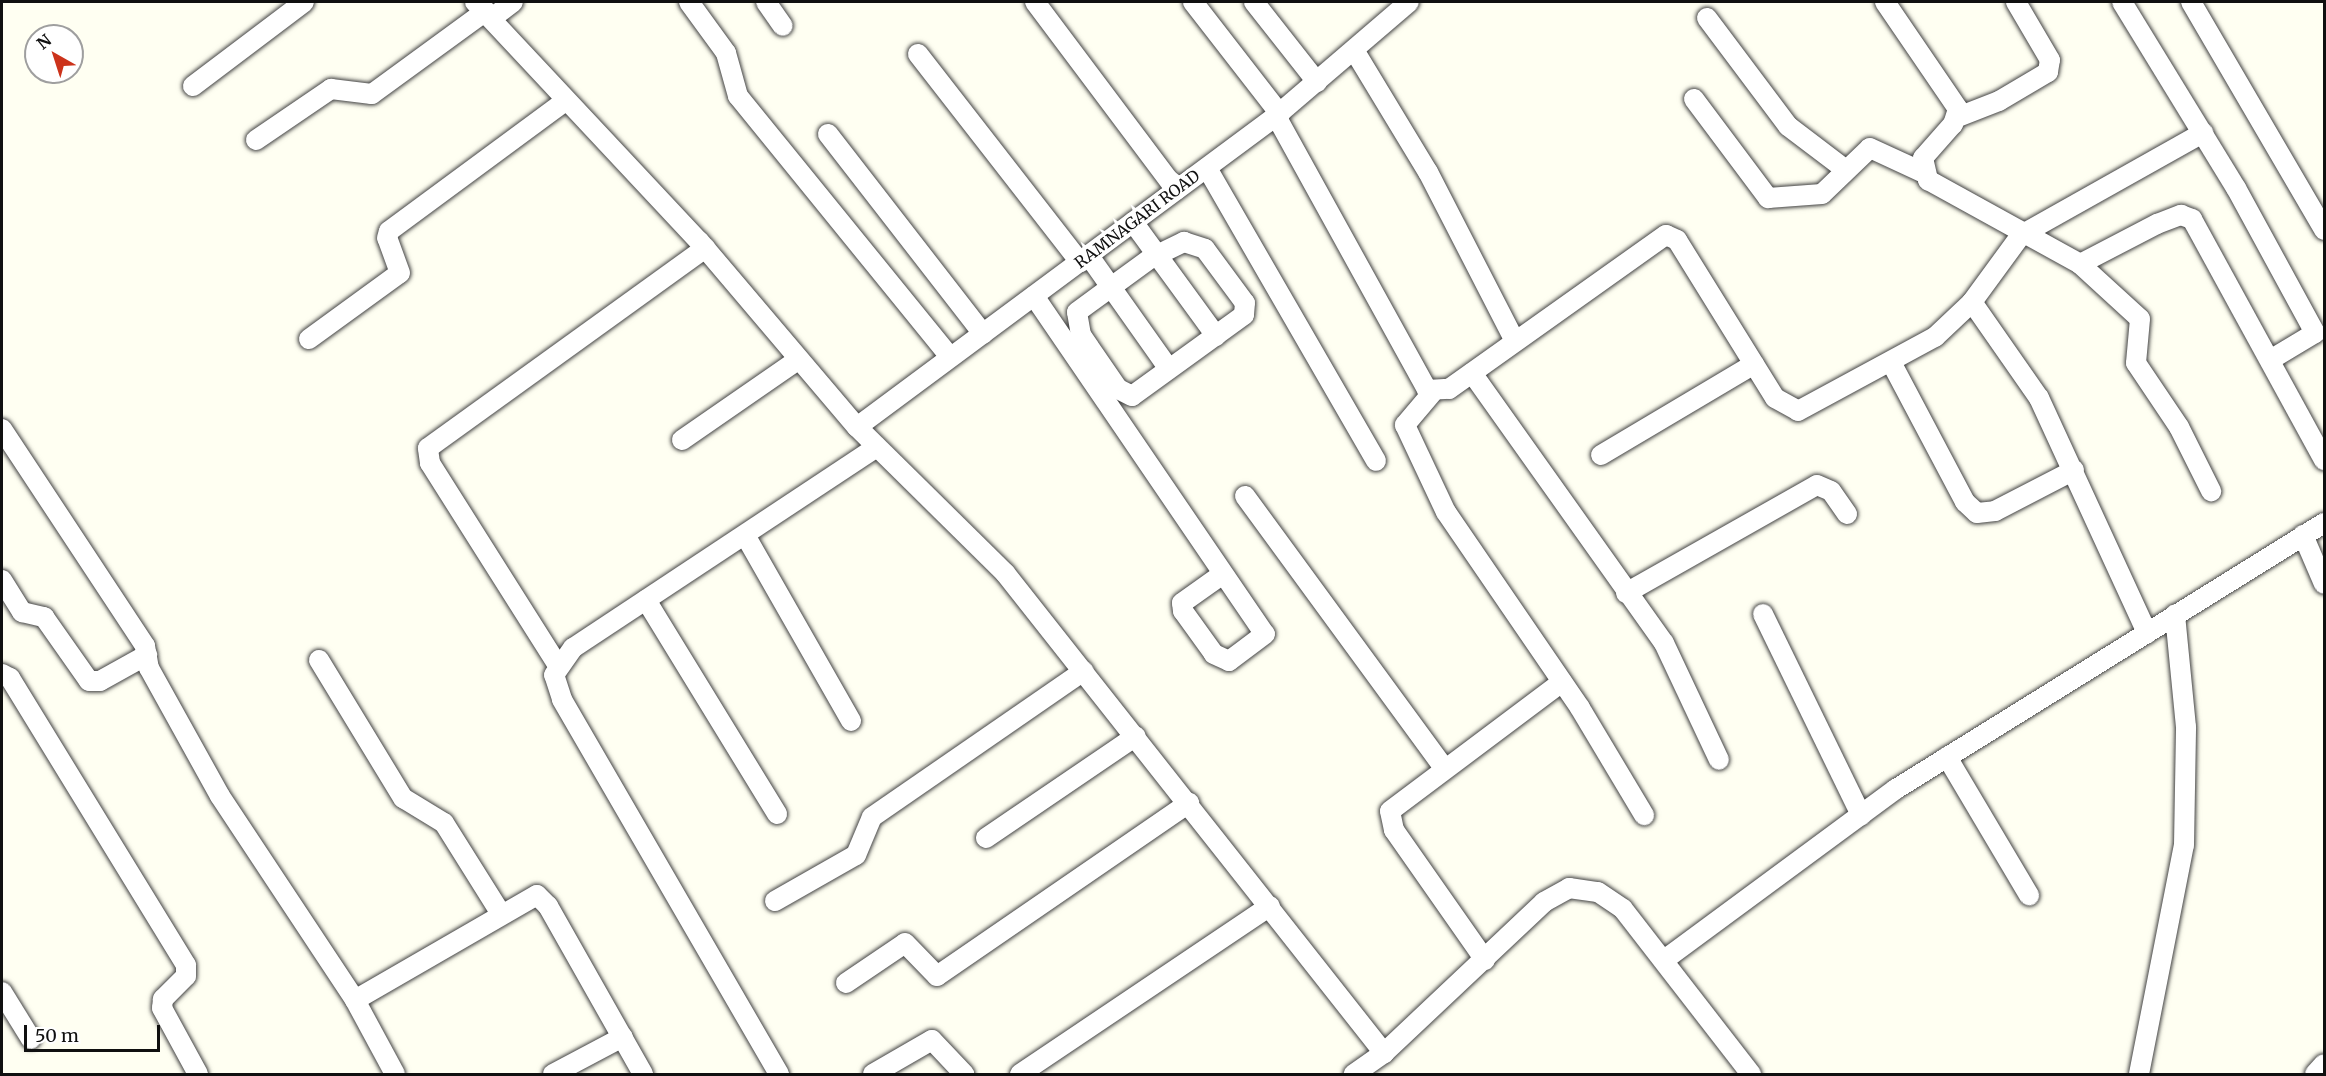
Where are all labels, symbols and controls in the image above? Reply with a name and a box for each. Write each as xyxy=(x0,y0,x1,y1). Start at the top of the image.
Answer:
north arrow xyxy=(24,24,84,84)
text: N xyxy=(33,30,55,53)
street label: RAMNAGARI ROAD xyxy=(1071,166,1203,272)
scale bar xyxy=(27,1013,164,1051)
text: 50 m xyxy=(35,1024,79,1047)

